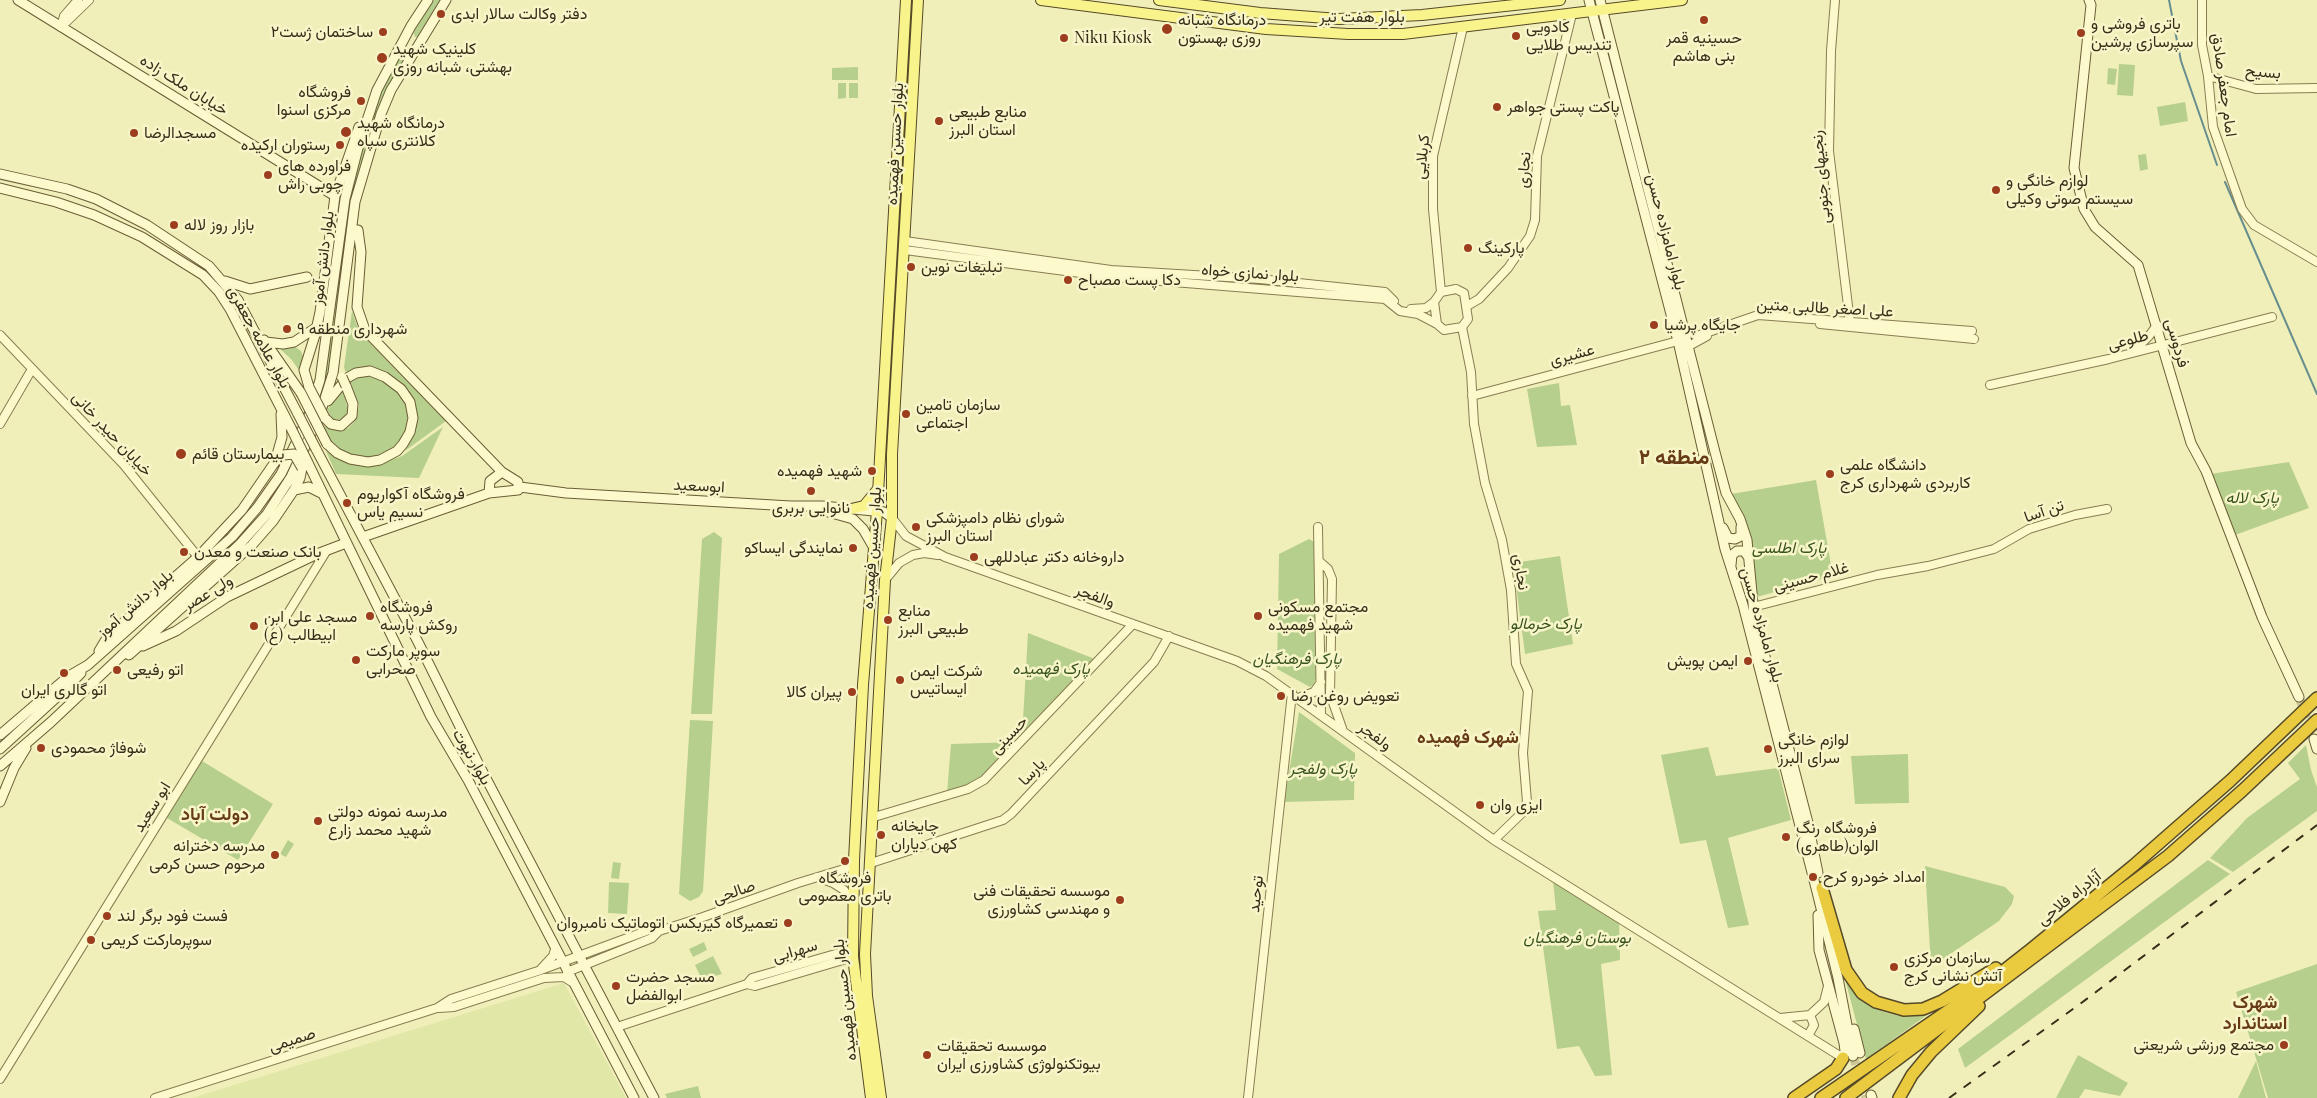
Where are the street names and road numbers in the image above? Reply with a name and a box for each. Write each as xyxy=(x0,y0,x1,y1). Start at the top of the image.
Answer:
street label: بلوار هفت تیر xyxy=(1319,7,1405,27)
street label: امام جعفر صادق xyxy=(2207,32,2241,138)
street label: خیابان ملک زاده xyxy=(136,50,232,120)
street label: بسیح xyxy=(2244,61,2282,83)
street label: بلوار حسین فهمیده xyxy=(882,82,908,206)
street label: رنجیهای جنوبی xyxy=(1807,129,1835,225)
street label: کربلایی xyxy=(1410,134,1434,180)
street label: نجاری xyxy=(1513,151,1535,189)
street label: بلوار امامزاده حسن xyxy=(1642,172,1690,292)
street label: بلوار دانش آموز xyxy=(308,210,338,306)
street label: بلوار نمازی خواه xyxy=(1201,260,1299,286)
street label: بلوار علامه جعفری xyxy=(223,282,295,392)
street label: علی اصغر طالبی متین xyxy=(1756,295,1894,321)
street label: فردوسی xyxy=(2161,316,2193,370)
street label: طلوعی xyxy=(2106,325,2150,355)
street label: عشیری xyxy=(1547,340,1597,370)
street label: خیابان حیدر خانی xyxy=(68,388,156,480)
street label: ابوسعید xyxy=(673,475,725,497)
street label: بلوار حسین فهمیده xyxy=(858,486,886,610)
street label: تن آسا xyxy=(2022,495,2066,527)
street label: نجاری xyxy=(1509,553,1533,591)
street label: غلام حسینی xyxy=(1771,558,1851,596)
street label: بلوار امامزاده حسن xyxy=(1736,565,1788,685)
street label: بلوار دانش آموز xyxy=(93,566,177,642)
street label: ولی عصر xyxy=(180,571,236,615)
street label: والفجر xyxy=(1073,580,1117,612)
street label: حسینی xyxy=(986,712,1032,758)
street label: ولفجر xyxy=(1354,717,1396,755)
street label: بلوار نبوت xyxy=(448,726,496,788)
street label: پارسا xyxy=(1015,754,1049,790)
street label: ابو سعید xyxy=(129,778,175,836)
street label: آزادراه فلاحی xyxy=(2033,866,2105,930)
street label: توحید xyxy=(1245,875,1267,913)
street label: صالحی xyxy=(710,876,758,908)
street label: سهرابی xyxy=(770,935,820,967)
street label: بلوار حسین فهمیده xyxy=(829,938,861,1062)
street label: صمیمی xyxy=(266,1023,318,1057)

